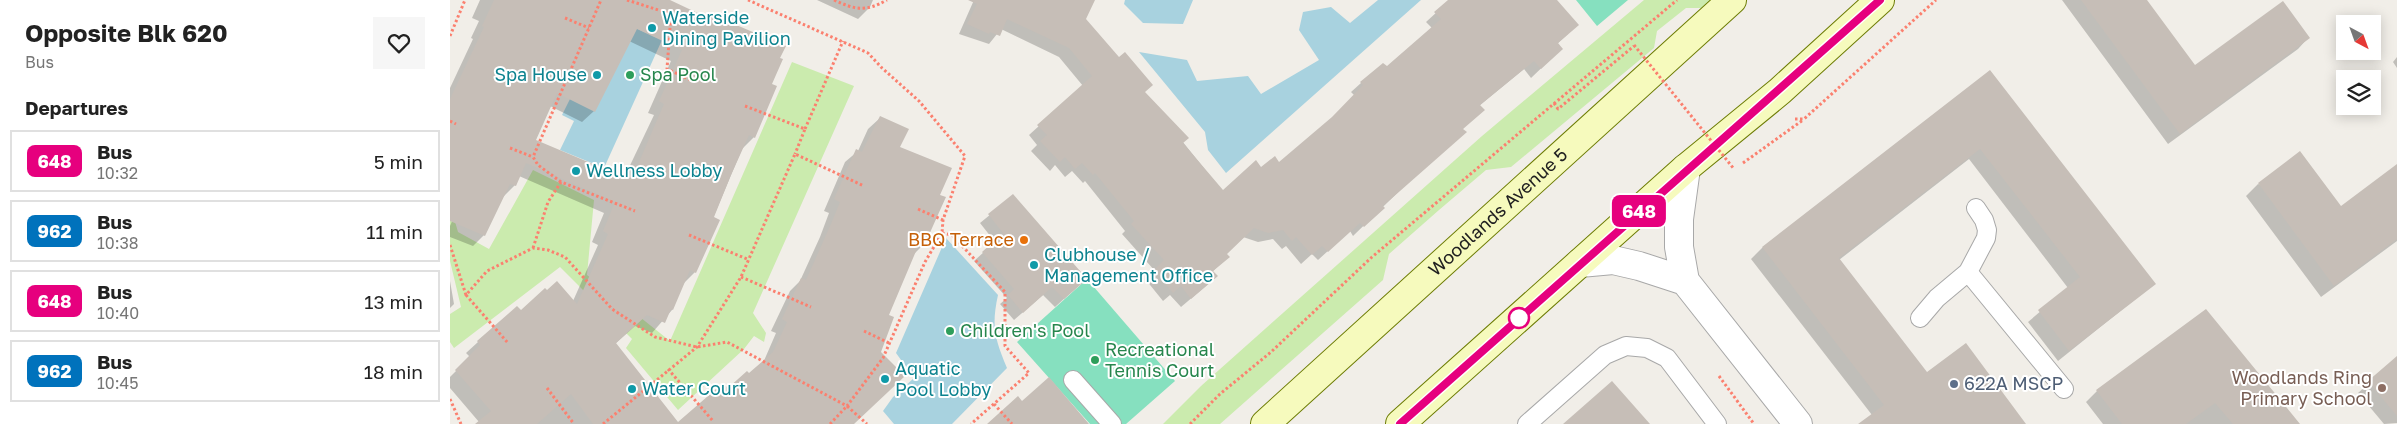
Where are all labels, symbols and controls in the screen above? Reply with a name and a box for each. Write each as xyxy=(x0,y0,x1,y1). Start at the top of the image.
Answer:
place label: Waterside Dining Pavilion xyxy=(662,6,791,49)
north arrow xyxy=(2336,15,2381,60)
map controls xyxy=(2336,15,2381,115)
button: heart xyxy=(373,17,425,69)
text: Opposite Blk 620 xyxy=(25,18,228,47)
marker: Waterside Dining Pavilion xyxy=(646,22,658,34)
text: Bus xyxy=(25,52,54,72)
place label: Spa House xyxy=(494,63,587,85)
place label: Spa Pool xyxy=(640,63,716,85)
marker: Spa House xyxy=(591,69,603,81)
marker: Spa Pool xyxy=(624,69,636,81)
button: layers xyxy=(2336,70,2381,115)
text: Departures xyxy=(25,96,128,119)
text: Bus xyxy=(97,140,132,163)
street label: Woodlands Avenue 5 xyxy=(1424,143,1572,280)
text: 648 xyxy=(37,150,72,172)
text: 5 min xyxy=(374,150,423,173)
place label: Wellness Lobby xyxy=(586,159,722,181)
text: 10:32 xyxy=(97,163,138,183)
marker: Wellness Lobby xyxy=(570,165,582,177)
line badge: 648 xyxy=(1610,195,1668,227)
text: 648 xyxy=(1622,200,1656,222)
text: Bus xyxy=(97,210,132,233)
text: 962 xyxy=(38,220,71,242)
text: 11 min xyxy=(366,220,423,243)
place label: BBQ Terrace xyxy=(908,228,1014,250)
text: 10:38 xyxy=(97,233,139,253)
marker: BBQ Terrace xyxy=(1018,234,1030,246)
place label: Clubhouse / Management Office xyxy=(1044,243,1213,286)
marker: Clubhouse / Management Office xyxy=(1028,259,1040,271)
text: Bus xyxy=(97,280,132,303)
text: 648 xyxy=(37,290,72,312)
text: 13 min xyxy=(364,290,423,313)
text: 10:40 xyxy=(97,303,139,323)
unlabelled marker xyxy=(1508,307,1530,329)
place label: Children's Pool xyxy=(960,319,1090,341)
marker: Children's Pool xyxy=(944,325,956,337)
place label: Recreational Tennis Court xyxy=(1105,338,1215,381)
text: Bus xyxy=(97,350,132,373)
marker: Recreational Tennis Court xyxy=(1089,354,1101,366)
place label: Aquatic Pool Lobby xyxy=(895,357,991,400)
text: 962 xyxy=(38,360,71,382)
text: 18 min xyxy=(364,360,423,383)
place label: Woodlands Ring Primary School xyxy=(2231,366,2372,409)
place label: 622A MSCP xyxy=(1964,372,2063,394)
text: 10:45 xyxy=(97,373,139,393)
marker: Aquatic Pool Lobby xyxy=(879,373,891,385)
place label: Water Court xyxy=(642,377,746,399)
marker: 622A MSCP xyxy=(1948,378,1960,390)
marker: Woodlands Ring Primary School xyxy=(2376,382,2388,394)
marker: Water Court xyxy=(626,383,638,395)

